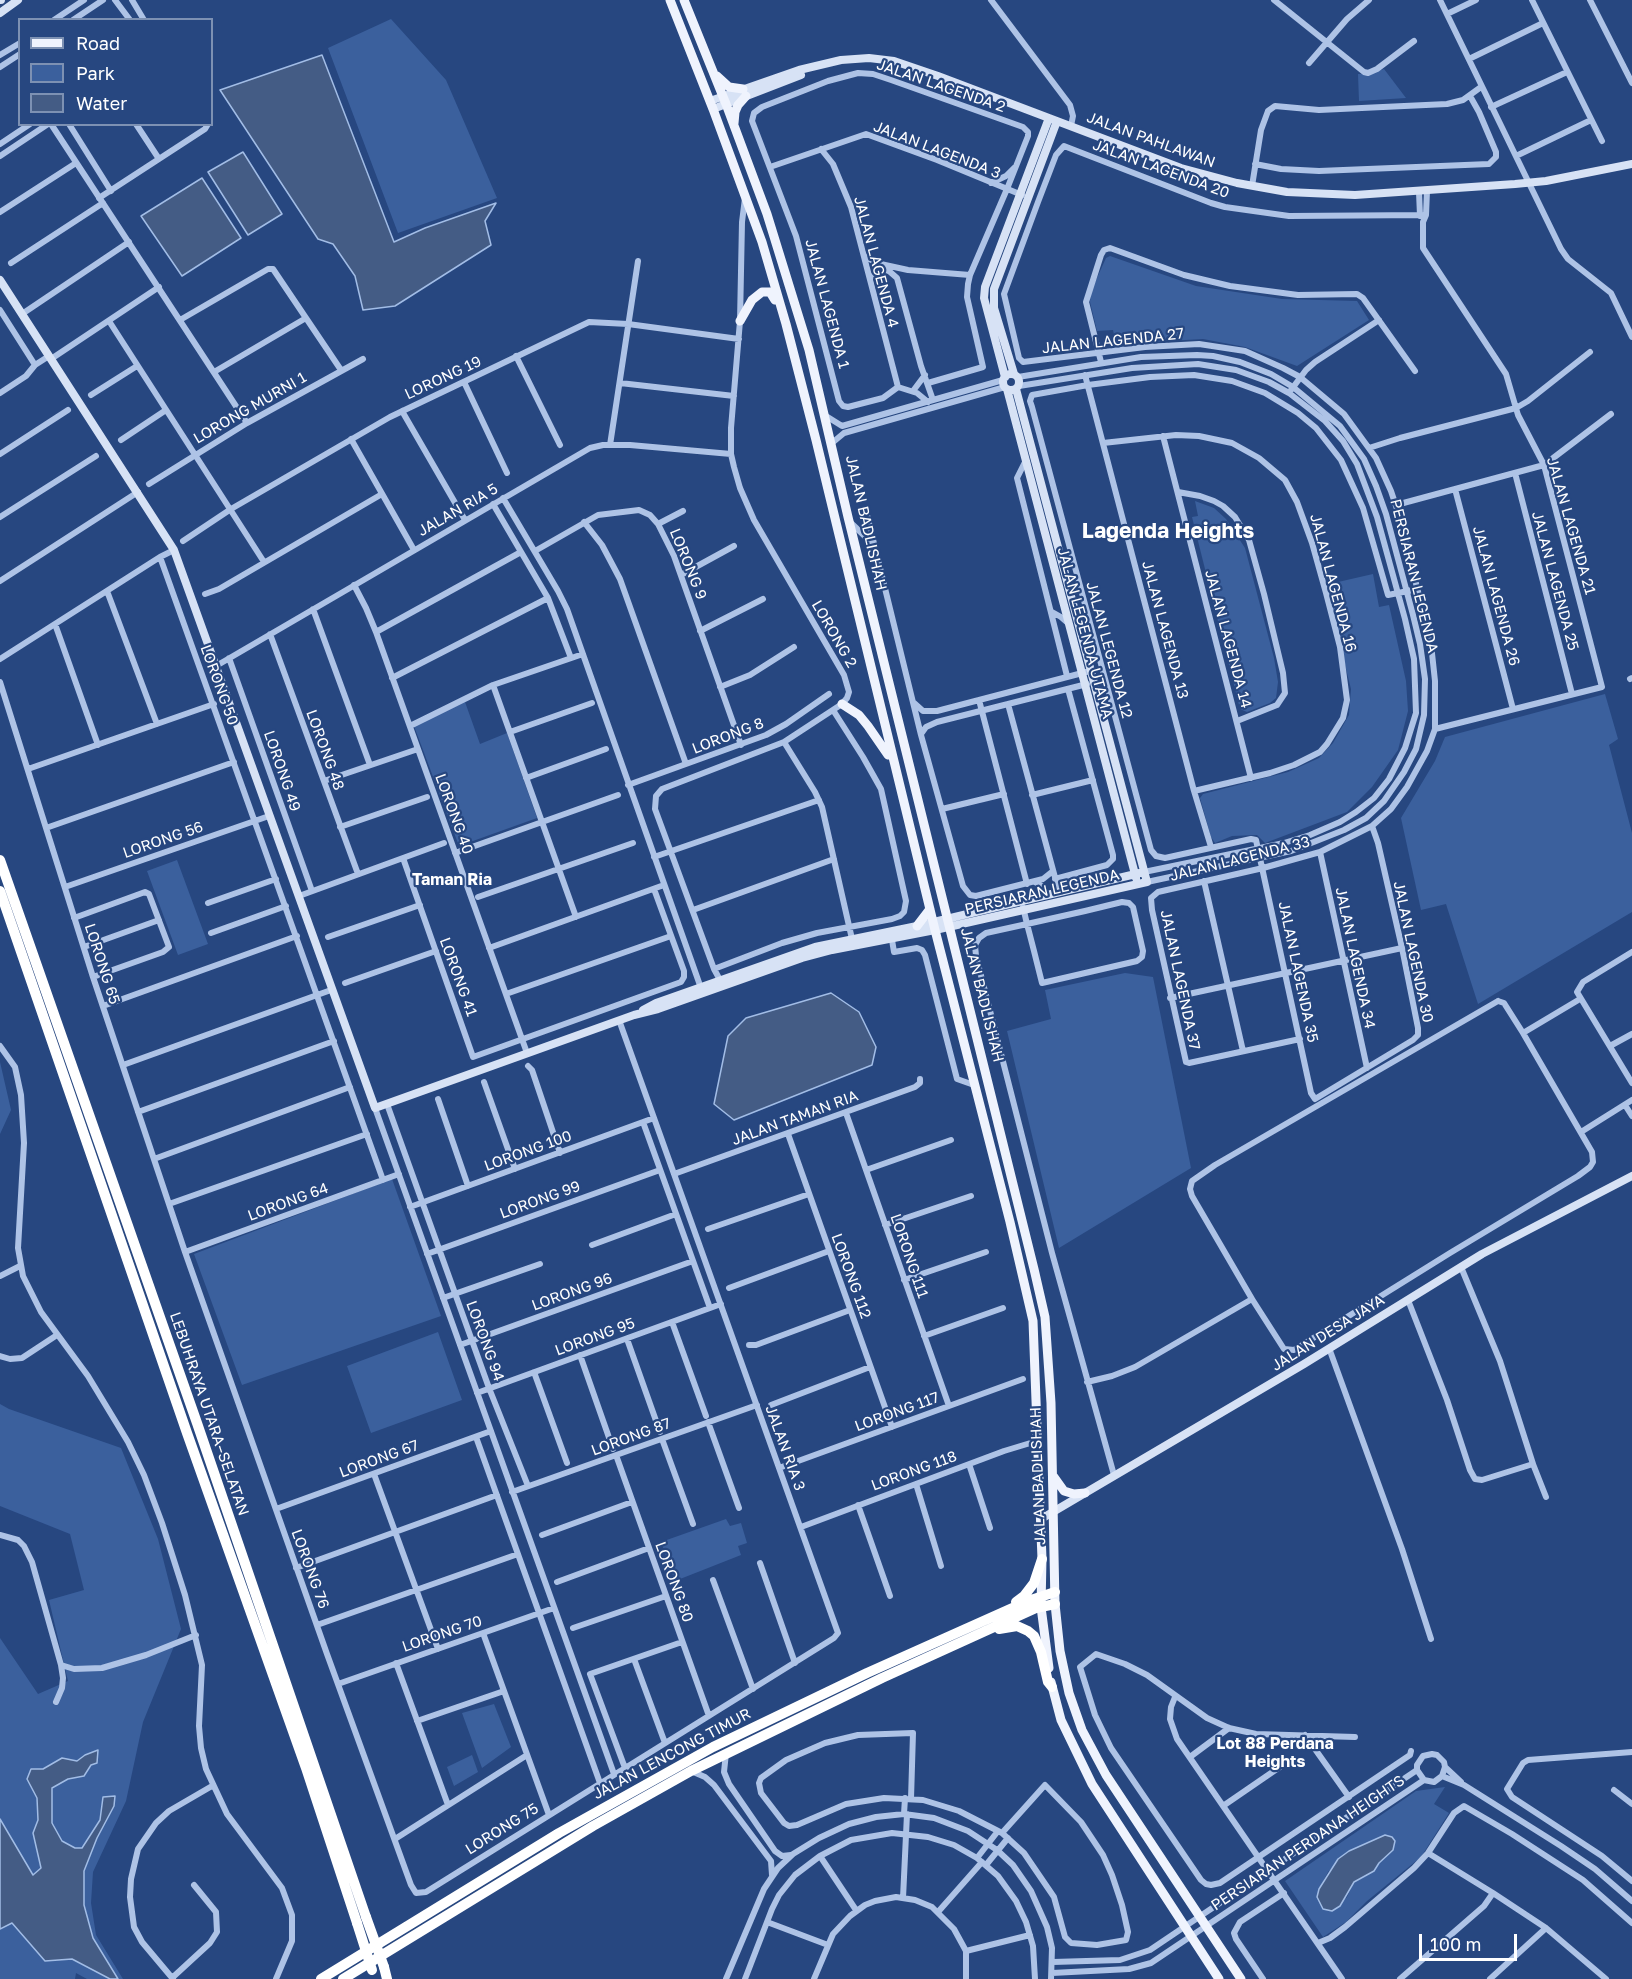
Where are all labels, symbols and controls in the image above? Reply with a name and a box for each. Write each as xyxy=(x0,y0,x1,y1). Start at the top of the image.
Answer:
legend xyxy=(18,18,213,126)
text: Road xyxy=(76,32,120,54)
street label: JALAN LAGENDA 2 xyxy=(874,56,1008,116)
text: Park xyxy=(76,62,115,84)
text: Water xyxy=(76,92,127,114)
street label: JALAN PAHLAWAN xyxy=(1084,108,1218,172)
street label: JALAN LAGENDA 3 xyxy=(871,117,1003,183)
street label: JALAN LAGENDA 20 xyxy=(1090,136,1232,202)
street label: JALAN LAGENDA 4 xyxy=(850,194,902,330)
street label: JALAN LAGENDA 1 xyxy=(801,237,853,371)
street label: JALAN LAGENDA 27 xyxy=(1041,325,1185,357)
street label: LORONG 19 xyxy=(402,352,484,404)
street label: LORONG MURNI 1 xyxy=(190,368,310,448)
street label: JALAN BADLISHAH xyxy=(842,454,890,592)
street label: JALAN LAGENDA 21 xyxy=(1543,455,1599,597)
street label: JALAN RIA 5 xyxy=(415,480,501,540)
street label: PERSIARAN LEGENDA xyxy=(1386,497,1442,655)
street label: JALAN LAGENDA 25 xyxy=(1528,509,1582,653)
street label: JALAN LAGENDA 16 xyxy=(1306,512,1360,654)
district label: Lagenda Heights xyxy=(1082,518,1254,544)
street label: JALAN LAGENDA 26 xyxy=(1469,524,1523,668)
street label: LORONG 9 xyxy=(666,526,710,602)
street label: JALAN LEGENDA UTAMA xyxy=(1053,545,1117,721)
street label: JALAN LAGENDA 13 xyxy=(1138,559,1192,701)
street label: JALAN LAGENDA 14 xyxy=(1201,568,1255,710)
street label: JALAN LEGENDA 12 xyxy=(1082,580,1136,720)
street label: LORONG 2 xyxy=(808,597,860,671)
street label: LORONG 50 xyxy=(196,642,242,728)
street label: LORONG 48 xyxy=(302,707,348,793)
street label: LORONG 8 xyxy=(690,714,766,758)
street label: LORONG 49 xyxy=(260,728,304,814)
street label: LORONG 40 xyxy=(431,771,477,857)
street label: LORONG 56 xyxy=(120,818,206,862)
street label: JALAN LAGENDA 33 xyxy=(1168,833,1312,885)
street label: PERSIARAN LEGENDA xyxy=(963,865,1121,919)
district label: Taman Ria xyxy=(412,870,492,890)
street label: JALAN LAGENDA 30 xyxy=(1389,880,1437,1024)
street label: JALAN LAGENDA 34 xyxy=(1331,886,1379,1030)
street label: JALAN LAGENDA 35 xyxy=(1274,900,1322,1044)
street label: JALAN LAGENDA 37 xyxy=(1156,908,1204,1052)
street label: LORONG 65 xyxy=(80,921,124,1007)
street label: JALAN BADLISHAH xyxy=(957,926,1007,1064)
street label: LORONG 41 xyxy=(435,935,481,1019)
street label: JALAN TAMAN RIA xyxy=(729,1087,861,1149)
street label: LORONG 100 xyxy=(482,1127,574,1175)
street label: LORONG 99 xyxy=(497,1177,583,1223)
street label: LORONG 64 xyxy=(245,1179,331,1225)
street label: LORONG 111 xyxy=(886,1212,932,1300)
street label: LORONG 112 xyxy=(827,1231,875,1321)
street label: LORONG 96 xyxy=(529,1269,615,1315)
street label: JALAN DESA JAYA xyxy=(1268,1291,1388,1375)
street label: LORONG 94 xyxy=(462,1298,508,1384)
street label: LEBUHRAYA UTARA–SELATAN xyxy=(166,1310,252,1518)
street label: LORONG 95 xyxy=(553,1314,637,1360)
street label: LORONG 117 xyxy=(852,1388,942,1436)
street label: JALAN RIA 3 xyxy=(761,1403,809,1493)
street label: JALAN BADLISHAH xyxy=(1027,1407,1049,1545)
street label: LORONG 87 xyxy=(589,1414,673,1460)
street label: LORONG 67 xyxy=(337,1436,421,1482)
street label: LORONG 118 xyxy=(869,1447,959,1495)
street label: LORONG 76 xyxy=(287,1527,333,1611)
street label: LORONG 80 xyxy=(651,1539,697,1625)
street label: LORONG 70 xyxy=(400,1612,484,1656)
street label: JALAN LENCONG TIMUR xyxy=(590,1705,754,1803)
district label: Lot 88 Perdana Heights xyxy=(1216,1734,1334,1772)
street label: PERSIARAN PERDANA HEIGHTS xyxy=(1208,1771,1408,1915)
street label: LORONG 75 xyxy=(462,1799,542,1859)
scale bar xyxy=(1422,1922,1520,1960)
text: 100 m xyxy=(1430,1933,1481,1955)

